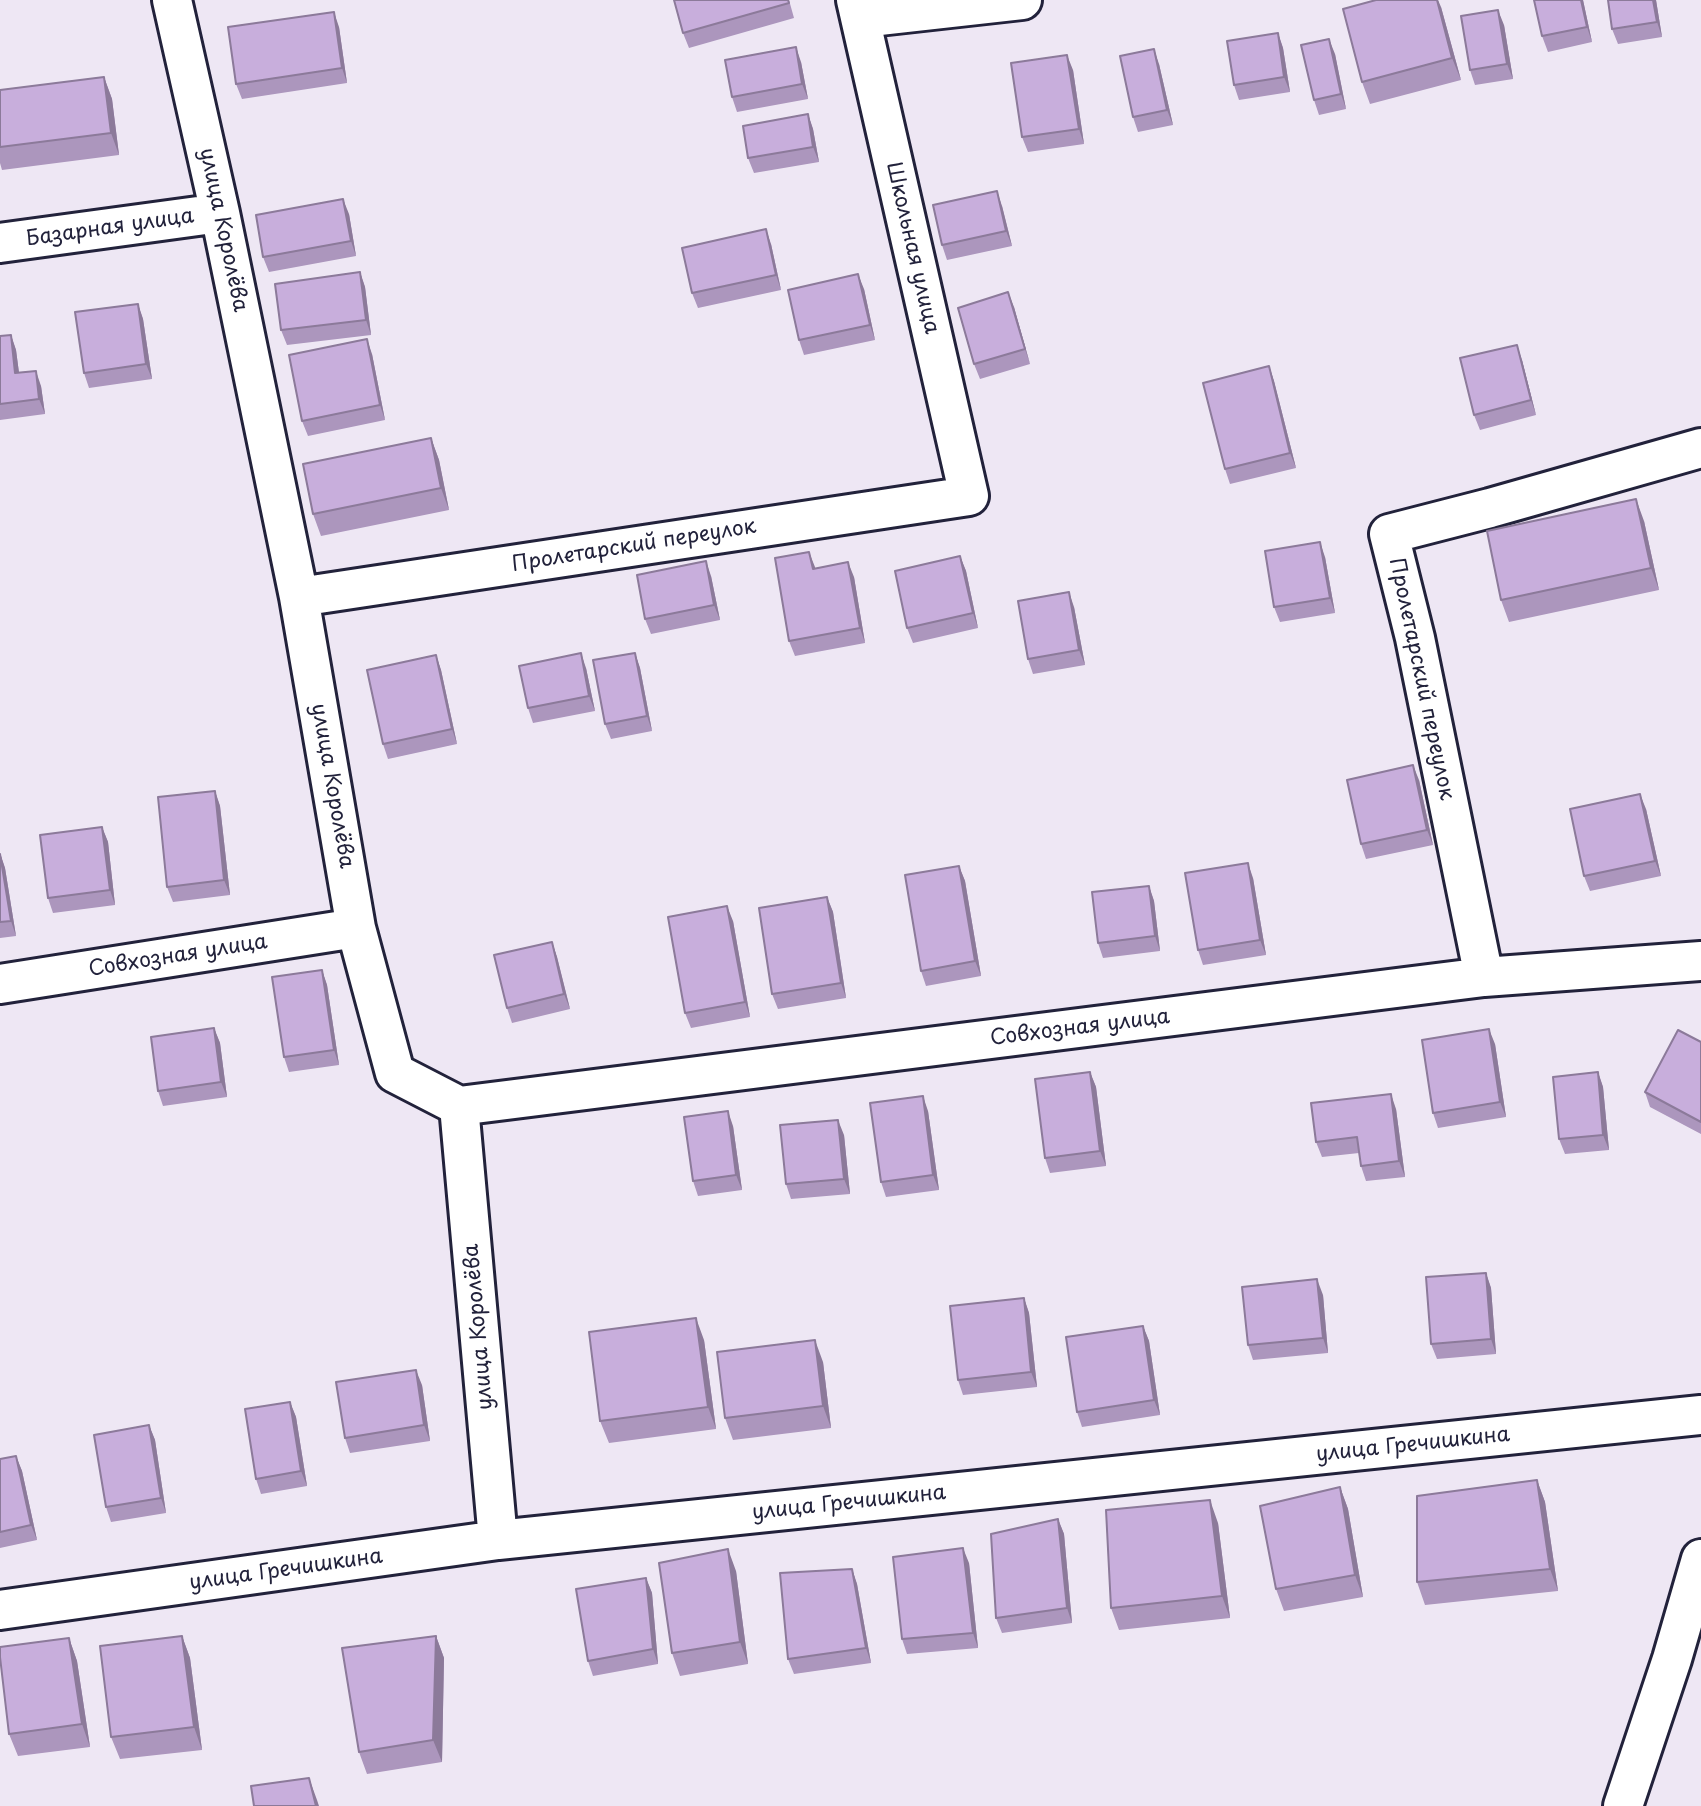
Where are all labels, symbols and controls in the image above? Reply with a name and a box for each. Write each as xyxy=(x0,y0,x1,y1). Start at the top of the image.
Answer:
street label: улица Королёва xyxy=(193,146,253,314)
street label: Школьная улица xyxy=(880,160,944,336)
street label: Базарная улица xyxy=(25,204,195,252)
street label: Пролетарский переулок xyxy=(510,514,758,578)
street label: Пролетарский переулок xyxy=(1383,556,1459,802)
street label: улица Королёва xyxy=(305,702,359,870)
street label: Совхозная улица xyxy=(87,929,269,983)
street label: Совхозная улица xyxy=(989,1004,1171,1052)
street label: улица Королёва xyxy=(459,1243,499,1411)
street label: улица Гречишкина xyxy=(1315,1422,1511,1468)
street label: улица Гречишкина xyxy=(751,1480,947,1526)
street label: улица Гречишкина xyxy=(188,1544,384,1596)

